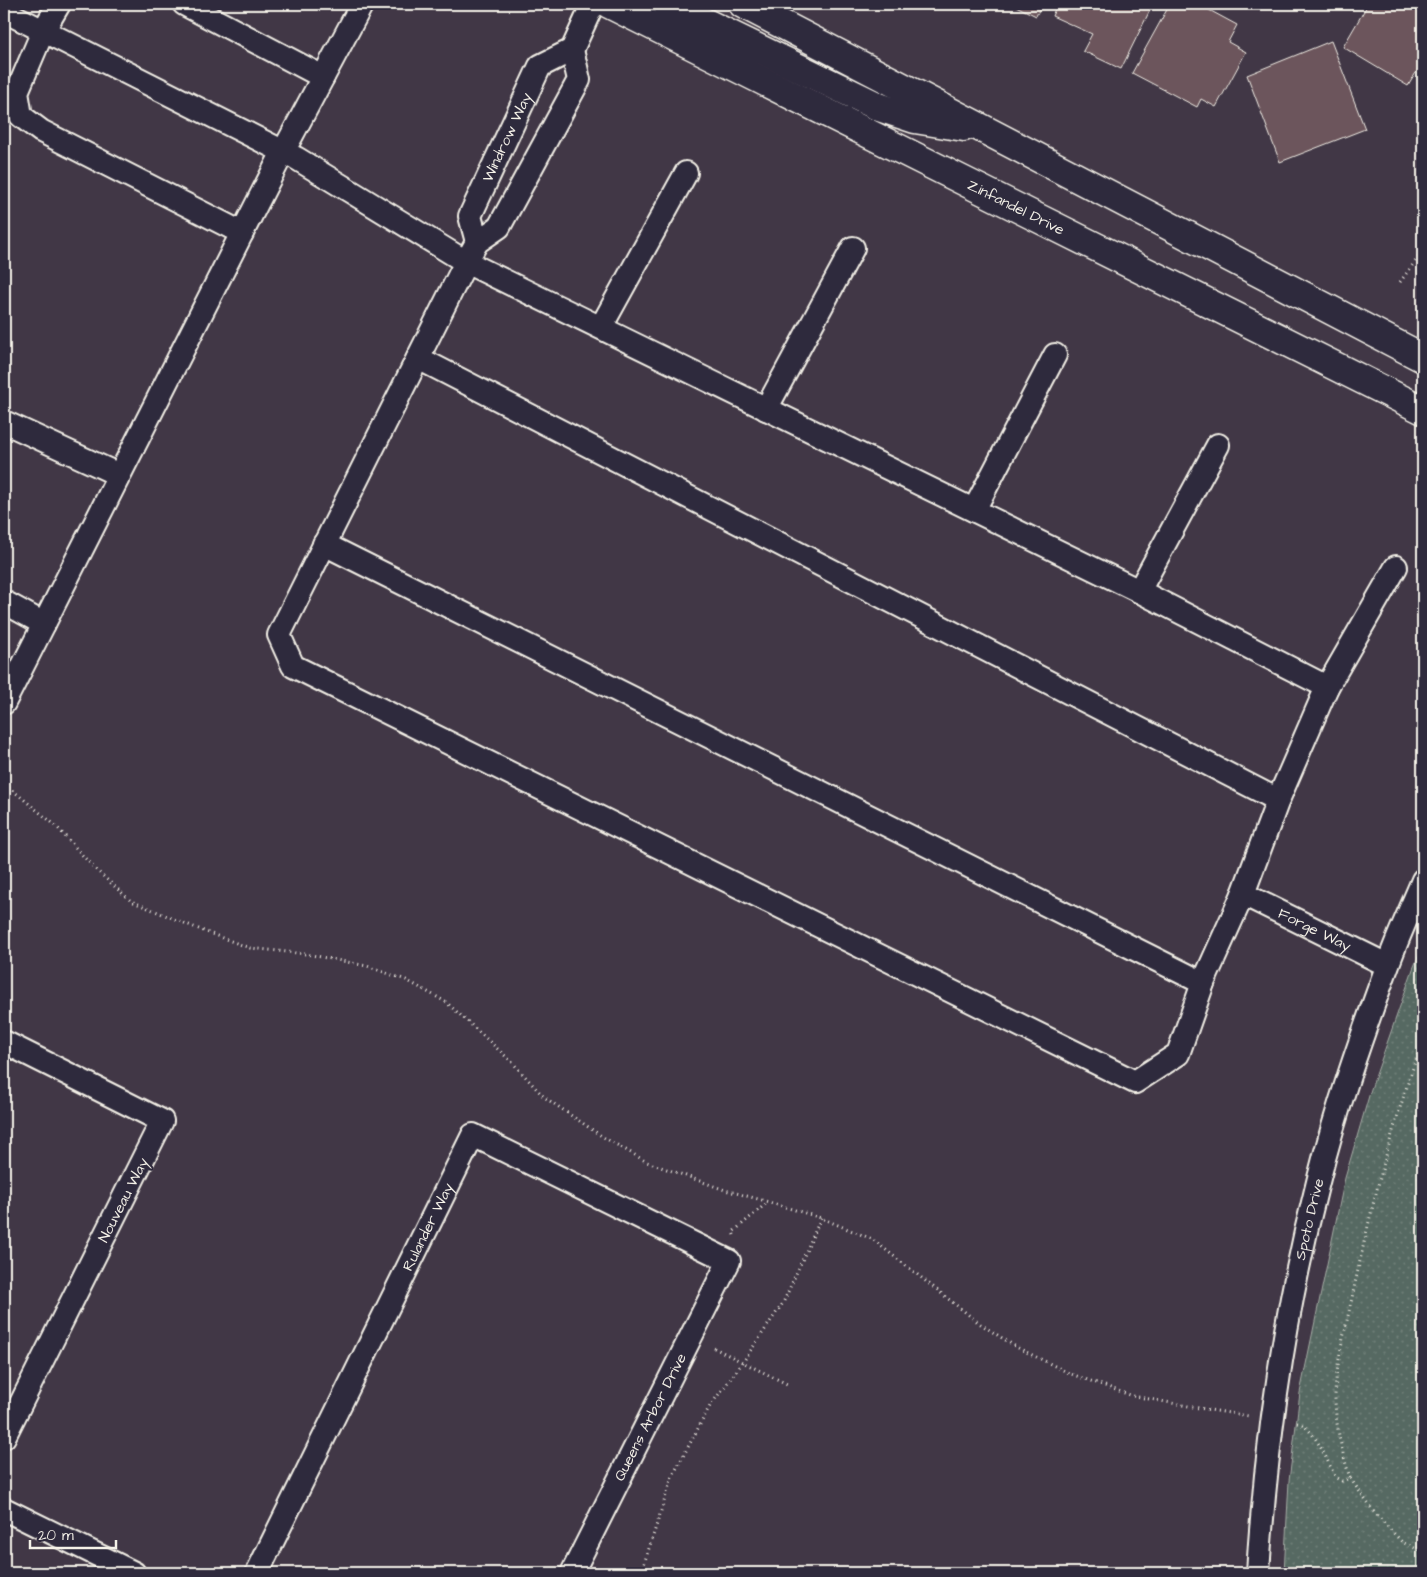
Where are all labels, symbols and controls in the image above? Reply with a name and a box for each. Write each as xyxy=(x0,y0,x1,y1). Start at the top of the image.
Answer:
street label: Windrow Way xyxy=(477,89,538,185)
street label: Zinfandel Drive xyxy=(964,174,1068,241)
street label: Forge Way xyxy=(1274,903,1355,958)
street label: Nouveau Way xyxy=(93,1154,155,1247)
street label: Spoto Drive xyxy=(1290,1176,1330,1262)
street label: Rulander Way xyxy=(398,1179,460,1275)
street label: Queens Arbor Drive xyxy=(609,1350,692,1485)
scale bar xyxy=(30,1517,116,1549)
text: 20 m xyxy=(38,1525,74,1546)

